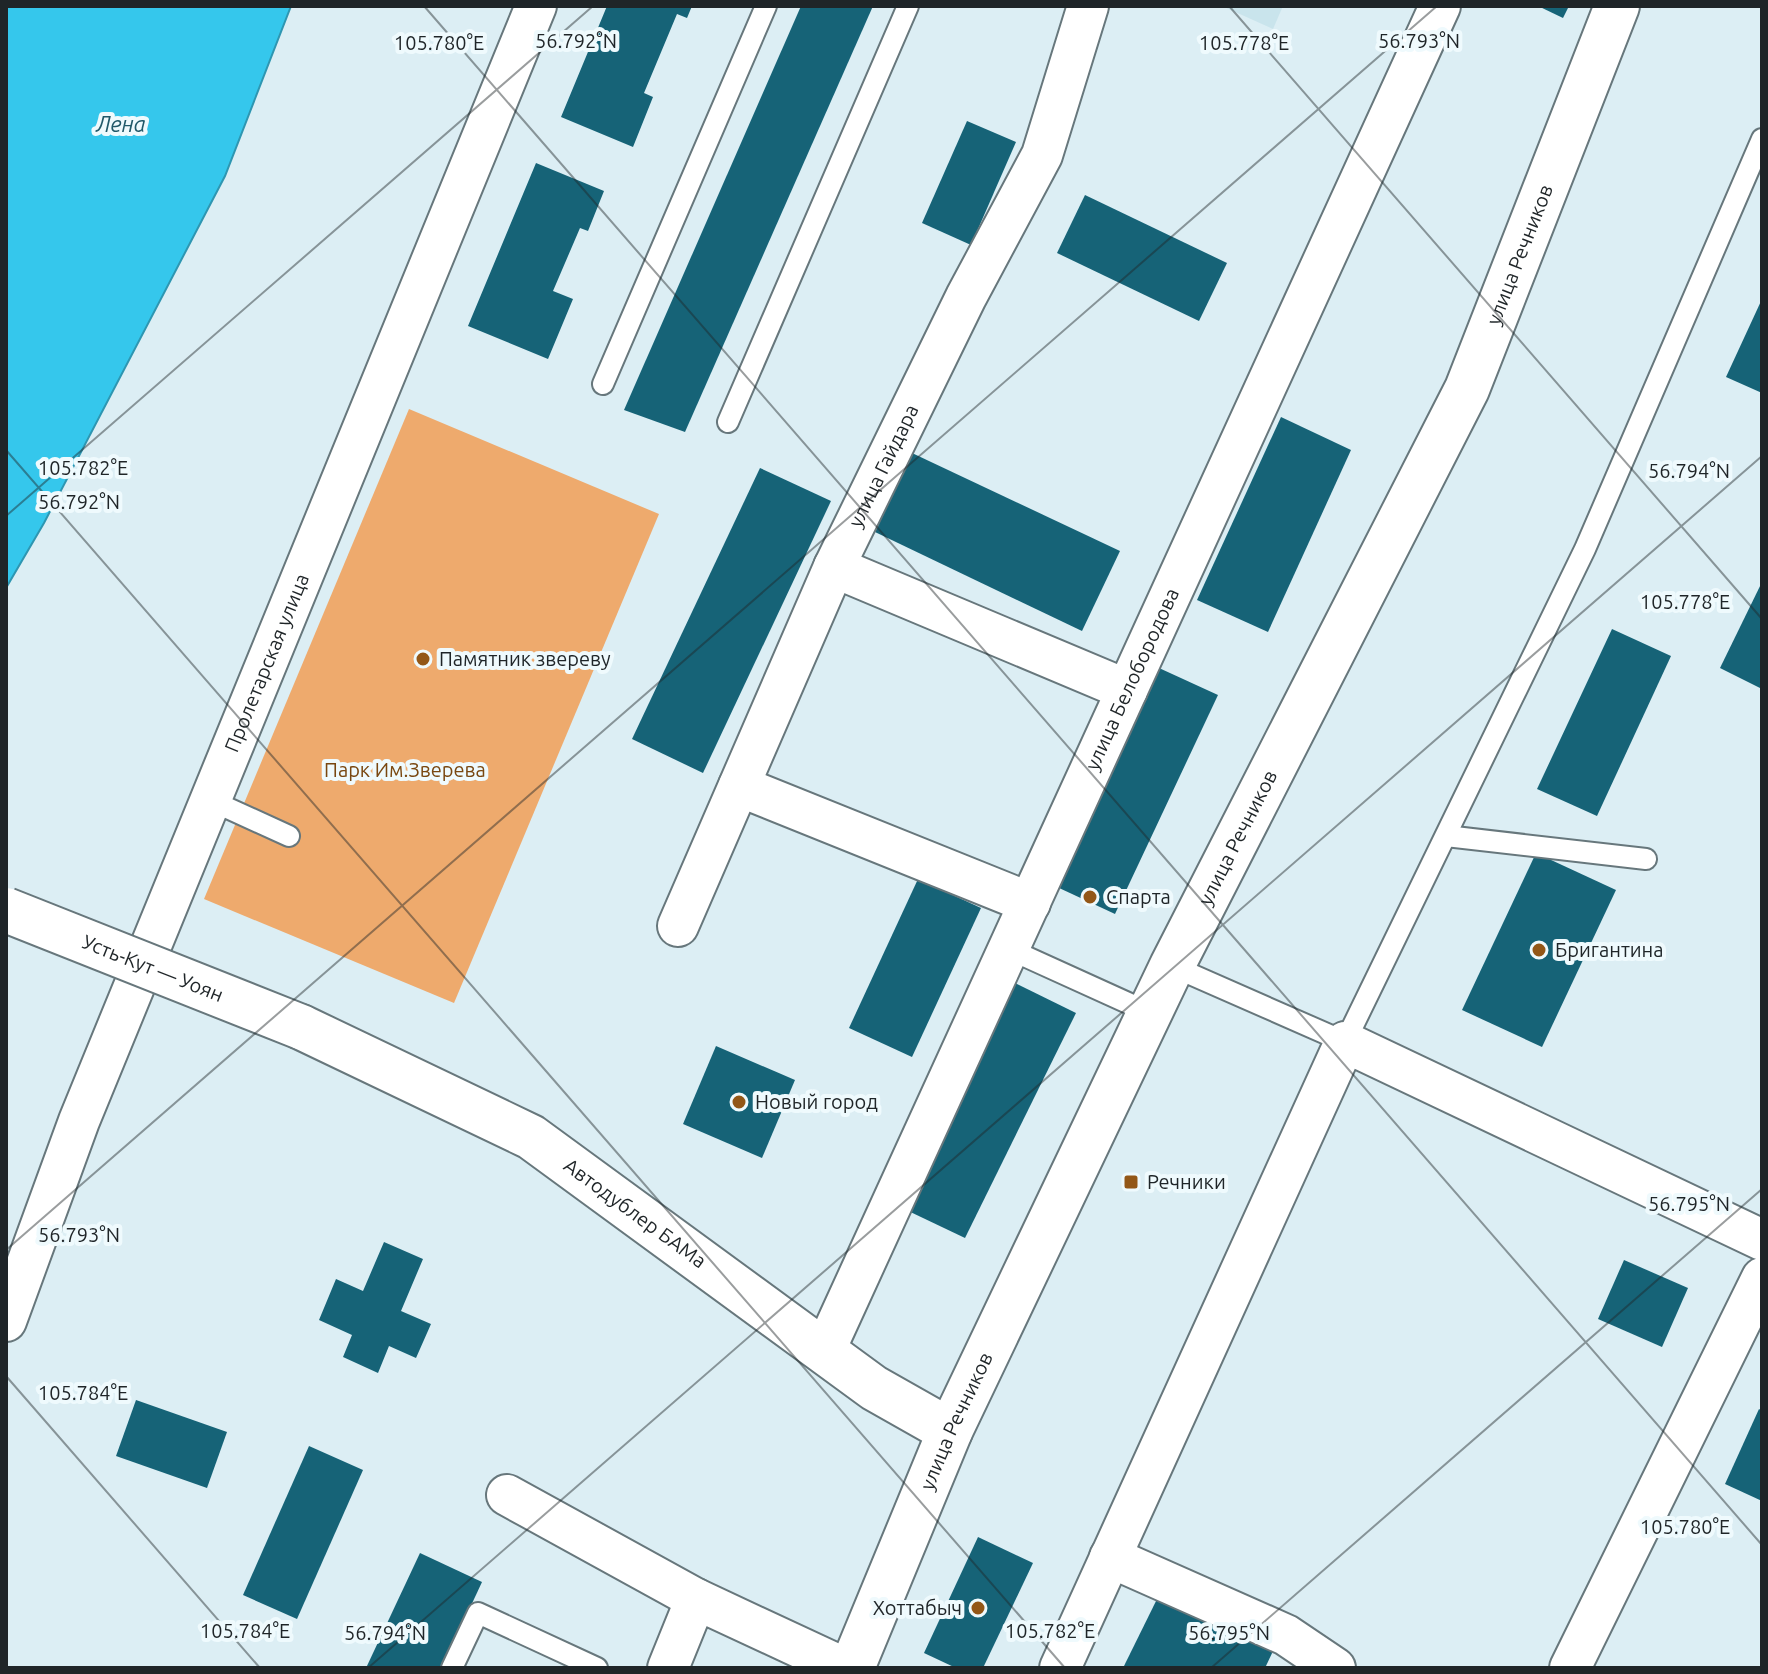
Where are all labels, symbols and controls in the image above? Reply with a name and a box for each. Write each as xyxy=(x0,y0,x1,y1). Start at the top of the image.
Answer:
text: 56.792°N xyxy=(535,29,617,52)
text: 56.793°N xyxy=(1378,29,1460,52)
text: 105.780°E xyxy=(394,31,484,54)
text: 105.778°E xyxy=(1199,31,1289,54)
water label: Лена xyxy=(95,111,146,136)
street label: улица Речников xyxy=(1481,181,1557,328)
street label: улица Гайдара xyxy=(843,401,923,531)
text: 105.782°E xyxy=(38,456,128,479)
text: 56.794°N xyxy=(1648,459,1730,482)
text: 56.792°N xyxy=(38,490,120,513)
street label: Пролетарская улица xyxy=(219,570,313,755)
street label: улица Белобородова xyxy=(1080,584,1183,774)
text: 105.778°E xyxy=(1640,590,1730,613)
place label: Памятник звереву xyxy=(439,647,611,670)
marker: Памятник звереву xyxy=(414,650,432,668)
park label: Парк Им.Зверева xyxy=(324,758,486,781)
street label: улица Речников xyxy=(1193,766,1281,909)
place label: Спарта xyxy=(1106,885,1171,908)
marker: Спарта xyxy=(1081,888,1099,906)
street label: Усть-Кут — Уоян xyxy=(79,930,227,1006)
place label: Бригантина xyxy=(1555,938,1664,961)
marker: Бригантина xyxy=(1530,941,1548,959)
place label: Новый город xyxy=(755,1090,878,1113)
marker: Новый город xyxy=(730,1093,748,1111)
street label: Автодублер БАМа xyxy=(560,1153,711,1272)
place label: Речники xyxy=(1147,1170,1226,1193)
marker: Речники xyxy=(1122,1173,1140,1191)
text: 56.795°N xyxy=(1648,1192,1730,1215)
text: 56.793°N xyxy=(38,1223,120,1246)
street label: улица Речников xyxy=(915,1348,997,1493)
text: 105.784°E xyxy=(38,1381,128,1404)
text: 105.780°E xyxy=(1640,1515,1730,1538)
place label: Хоттабыч xyxy=(873,1596,962,1619)
marker: Хоттабыч xyxy=(969,1599,987,1617)
text: 105.784°E xyxy=(200,1619,290,1642)
text: 105.782°E xyxy=(1005,1619,1095,1642)
text: 56.794°N xyxy=(344,1621,426,1644)
text: 56.795°N xyxy=(1188,1621,1270,1644)

